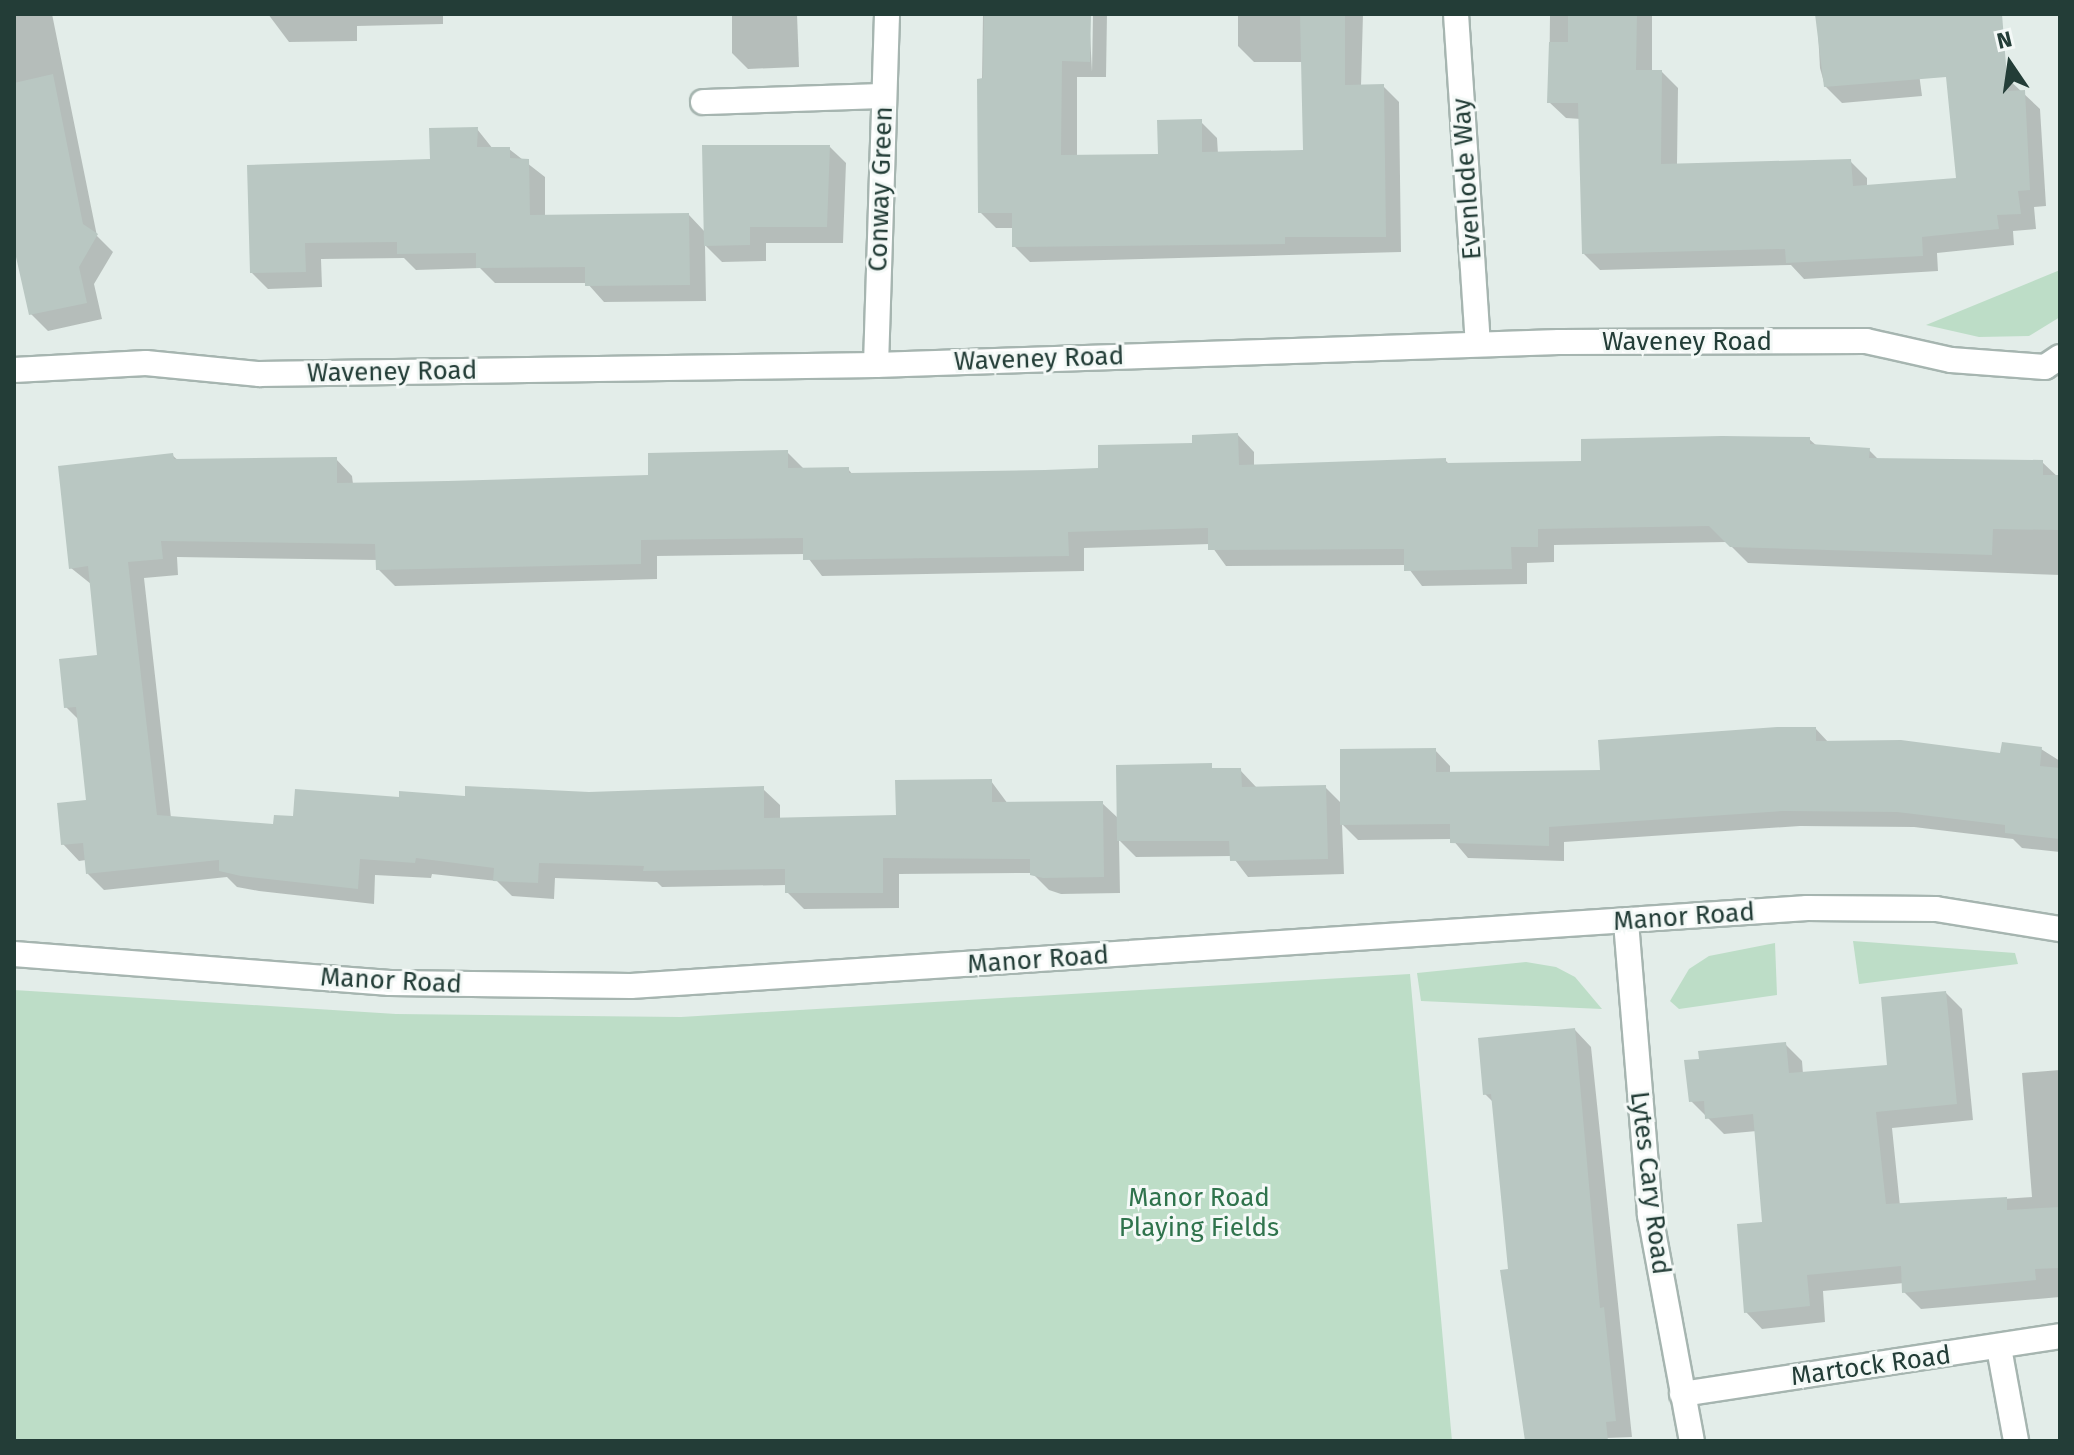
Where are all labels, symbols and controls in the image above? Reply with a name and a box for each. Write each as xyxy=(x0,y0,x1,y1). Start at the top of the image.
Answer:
north arrow xyxy=(1970,24,2050,104)
text: N xyxy=(1994,25,2015,55)
street label: Evenlode Way xyxy=(1446,97,1488,261)
street label: Conway Green xyxy=(863,106,899,272)
street label: Waveney Road xyxy=(1602,326,1772,358)
street label: Waveney Road xyxy=(953,340,1125,378)
street label: Waveney Road xyxy=(307,355,477,389)
street label: Manor Road xyxy=(1612,896,1756,938)
street label: Manor Road xyxy=(966,939,1110,981)
street label: Manor Road xyxy=(319,962,463,1000)
street label: Lytes Cary Road xyxy=(1623,1090,1677,1276)
park label: Manor Road Playing Fields xyxy=(1119,1182,1279,1244)
street label: Martock Road xyxy=(1789,1339,1953,1393)

